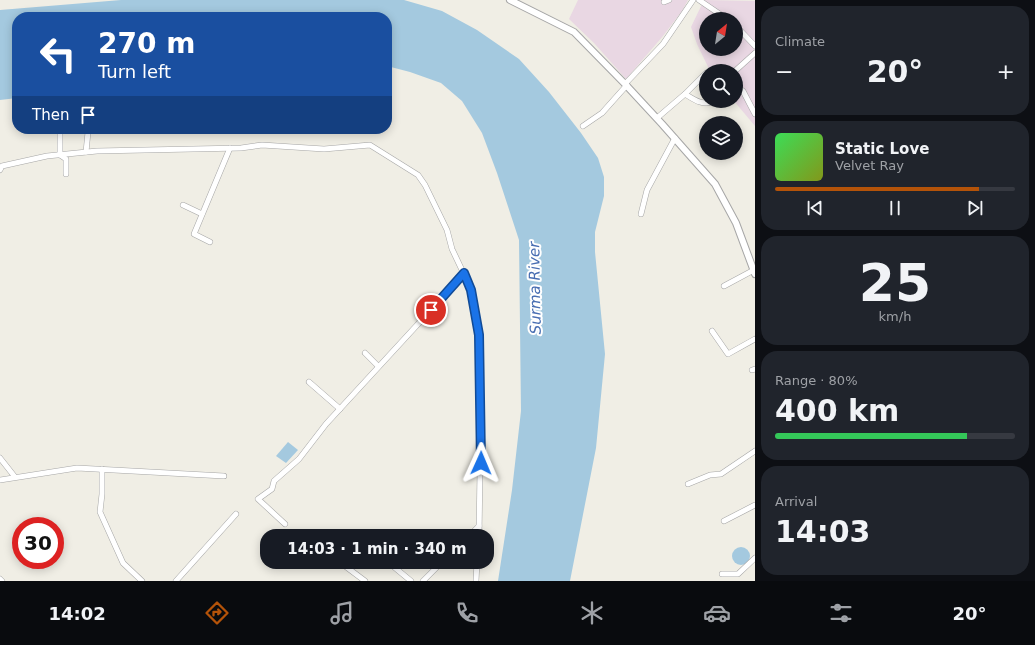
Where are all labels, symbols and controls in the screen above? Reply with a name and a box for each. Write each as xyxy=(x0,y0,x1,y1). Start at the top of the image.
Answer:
north arrow xyxy=(699,12,743,56)
map controls xyxy=(699,12,743,160)
text: 270 m xyxy=(98,27,195,60)
icon: left xyxy=(32,28,84,80)
text: Climate xyxy=(775,34,825,49)
text: 20° xyxy=(867,54,923,89)
text: − xyxy=(775,59,793,84)
text: + xyxy=(997,59,1015,84)
text: Turn left xyxy=(98,61,171,82)
button: search xyxy=(699,64,743,108)
icon: arrive xyxy=(77,104,99,126)
text: Then xyxy=(32,106,69,124)
button: layers xyxy=(699,116,743,160)
text: Static Love xyxy=(835,140,929,158)
text: Velvet Ray xyxy=(835,158,904,173)
icon: previous xyxy=(804,197,826,219)
icon: pause xyxy=(884,197,906,219)
icon: next xyxy=(964,197,986,219)
water label: Surma River xyxy=(525,241,545,334)
text: 25 xyxy=(859,253,931,313)
pin xyxy=(414,293,448,327)
icon: arrive xyxy=(420,299,442,321)
text: km/h xyxy=(879,309,911,324)
text: Range · 80% xyxy=(775,373,858,388)
text: 400 km xyxy=(775,393,899,428)
position arrow xyxy=(460,442,502,484)
text: Arrival xyxy=(775,494,817,509)
text: 14:03 xyxy=(775,514,871,549)
speed limit sign: 30 xyxy=(12,517,64,569)
text: 14:03 · 1 min · 340 m xyxy=(287,540,467,558)
icon: directions xyxy=(203,599,231,627)
icon: music xyxy=(328,599,356,627)
icon: phone xyxy=(453,599,481,627)
icon: climate xyxy=(578,599,606,627)
icon: car xyxy=(703,599,731,627)
icon: filters xyxy=(827,599,855,627)
text: 14:02 xyxy=(48,603,106,624)
text: 20° xyxy=(952,603,987,624)

